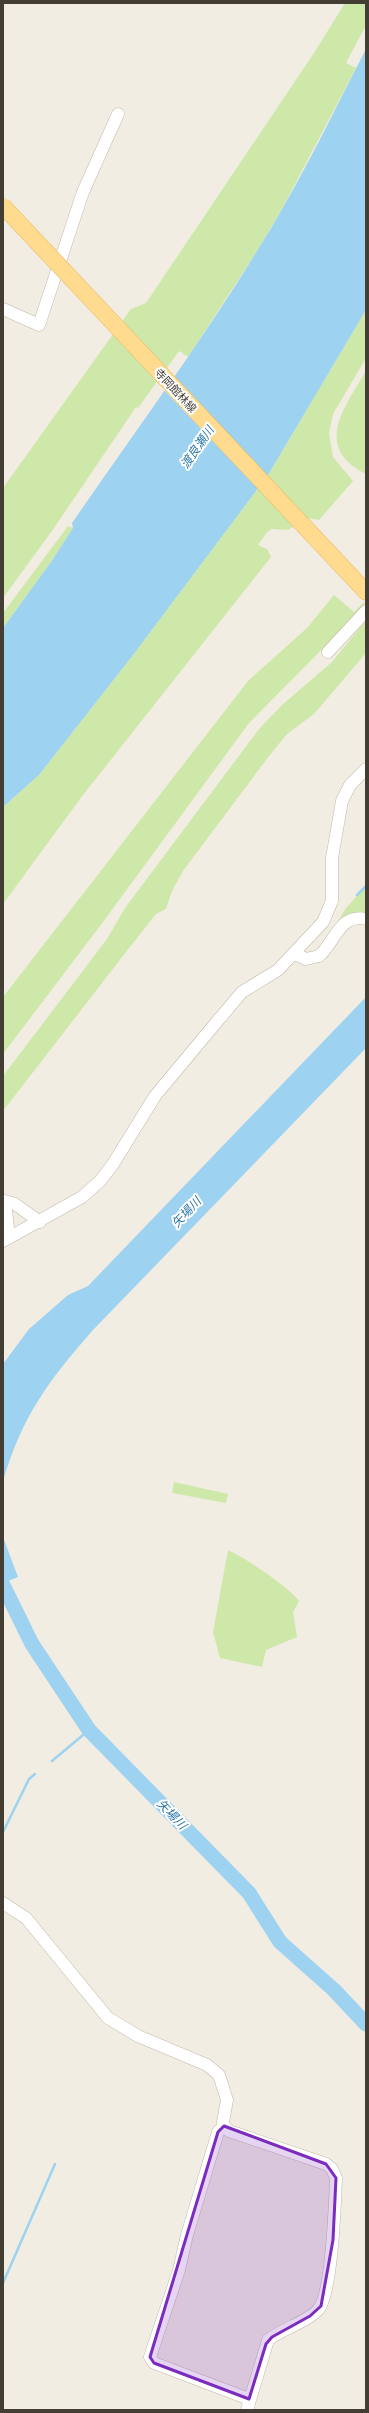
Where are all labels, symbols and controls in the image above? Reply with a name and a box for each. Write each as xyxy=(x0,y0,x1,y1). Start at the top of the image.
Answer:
street label: 寺岡館林線 xyxy=(152,365,200,415)
water label: 渡良瀬川 xyxy=(177,421,218,471)
water label: 矢場川 xyxy=(168,1192,205,1230)
water label: 矢場川 xyxy=(154,1796,191,1834)

